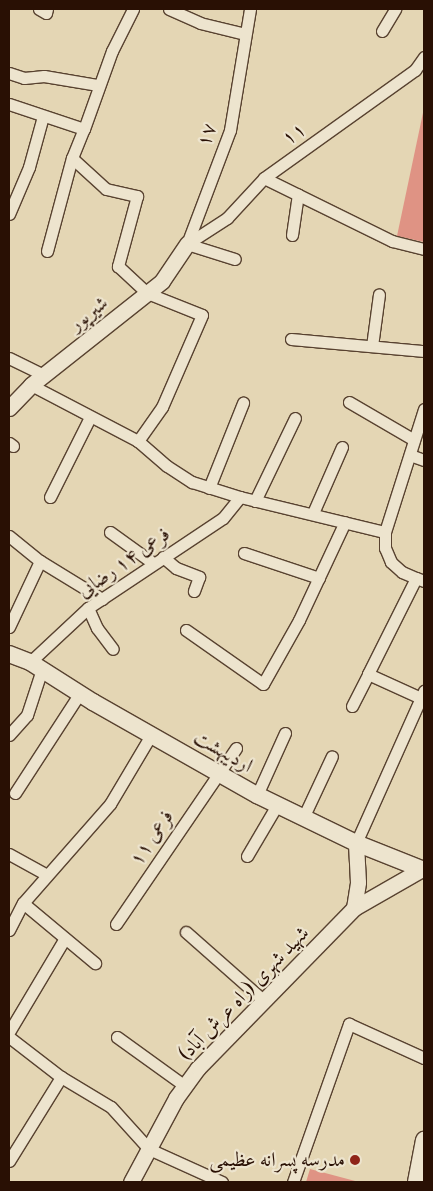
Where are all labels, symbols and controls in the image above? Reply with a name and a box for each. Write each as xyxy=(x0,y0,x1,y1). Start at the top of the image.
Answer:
street label: ۱۱ xyxy=(278,117,310,151)
street label: ۱۷ xyxy=(192,120,222,150)
street label: شیرپور xyxy=(65,291,113,337)
street label: فرعی ۱۴ رضایی xyxy=(73,522,175,604)
street label: اردیبهشت xyxy=(189,726,257,778)
street label: فرعی ۱۱ xyxy=(125,806,179,870)
street label: شهید شهری (راه عرش آباد) xyxy=(174,922,314,1066)
place label: مدرسه پسرانه عظیمی xyxy=(209,1148,345,1172)
marker: مدرسه پسرانه عظیمی xyxy=(349,1154,361,1166)

